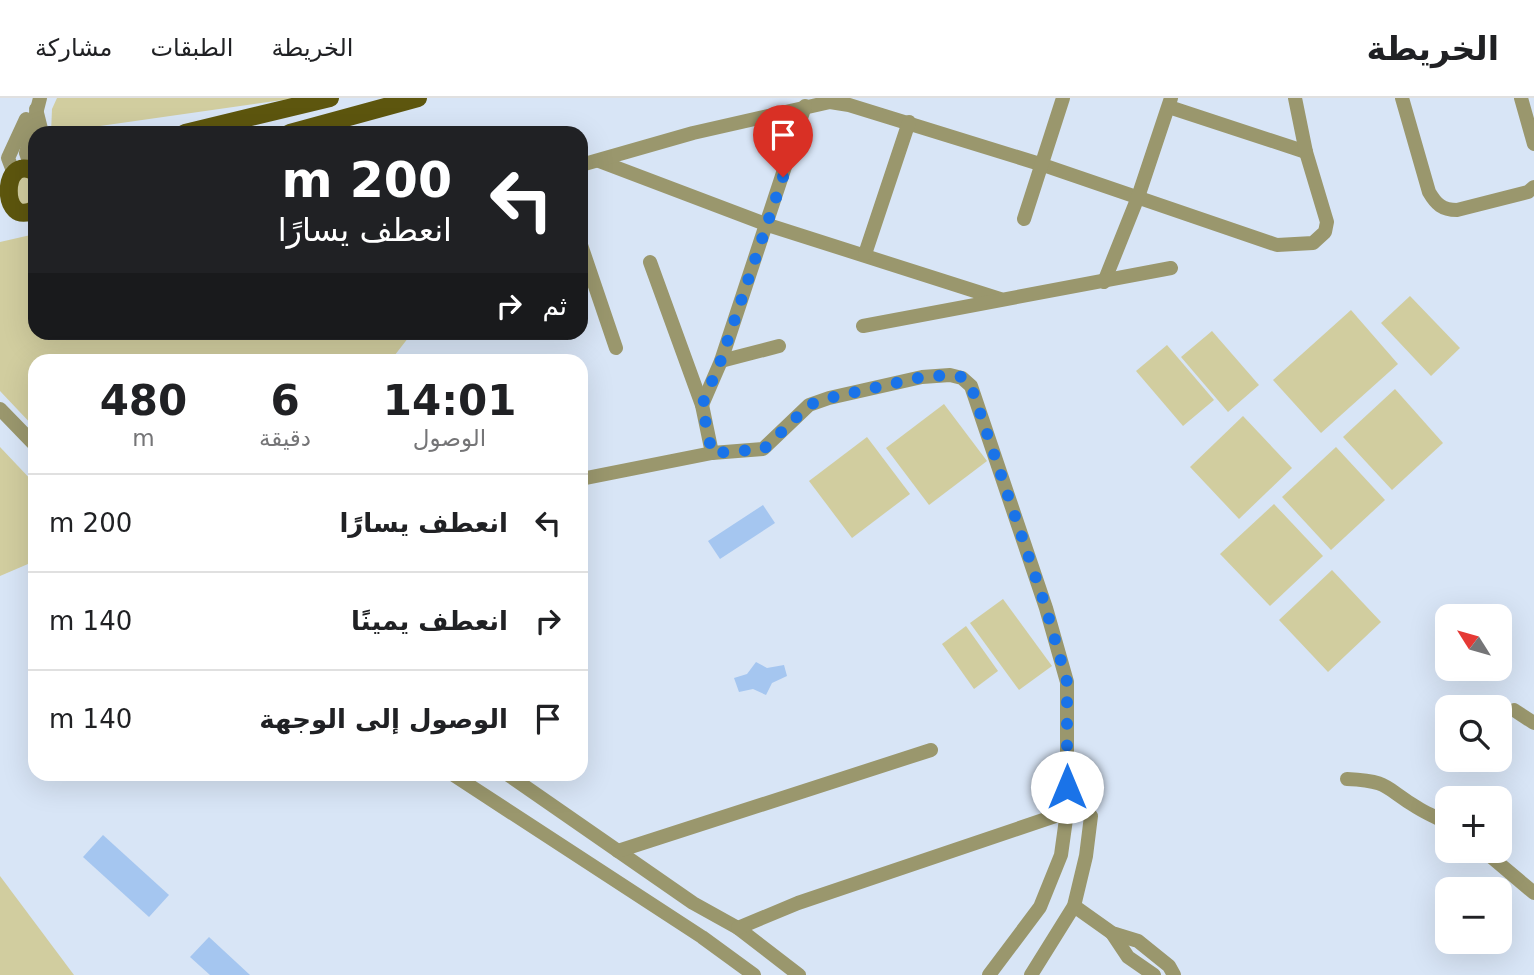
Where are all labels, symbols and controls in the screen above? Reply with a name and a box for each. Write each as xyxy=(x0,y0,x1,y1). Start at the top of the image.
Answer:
text: الخريطة xyxy=(1366,29,1499,68)
text: مشاركة xyxy=(35,34,112,62)
text: الطبقات xyxy=(150,34,233,62)
text: الخريطة xyxy=(271,34,353,62)
pin xyxy=(753,105,813,177)
icon: arrive xyxy=(764,116,802,154)
text: 200 m xyxy=(282,152,452,209)
icon: left xyxy=(476,154,567,245)
text: انعطف يسارًا xyxy=(278,211,452,249)
icon: right xyxy=(490,287,528,325)
text: ثم xyxy=(542,291,567,321)
text: 480 xyxy=(100,376,187,425)
text: 6 xyxy=(270,376,300,425)
text: 14:01 xyxy=(383,376,516,425)
text: m xyxy=(132,425,155,451)
text: دقيقة xyxy=(259,425,311,451)
text: الوصول xyxy=(413,425,486,451)
icon: left xyxy=(529,504,567,542)
text: 200 m xyxy=(49,508,132,538)
text: انعطف يسارًا xyxy=(339,508,508,538)
icon: right xyxy=(529,602,567,640)
north arrow xyxy=(1435,604,1512,681)
map controls xyxy=(1435,604,1512,954)
text: 140 m xyxy=(49,606,132,636)
text: انعطف يمينًا xyxy=(351,606,508,636)
button: search xyxy=(1435,695,1512,772)
icon: arrive xyxy=(529,700,567,738)
text: 140 m xyxy=(49,704,132,734)
text: الوصول إلى الوجهة xyxy=(259,704,508,734)
position arrow xyxy=(1030,750,1104,824)
button: + xyxy=(1435,786,1512,863)
button: − xyxy=(1435,877,1512,954)

